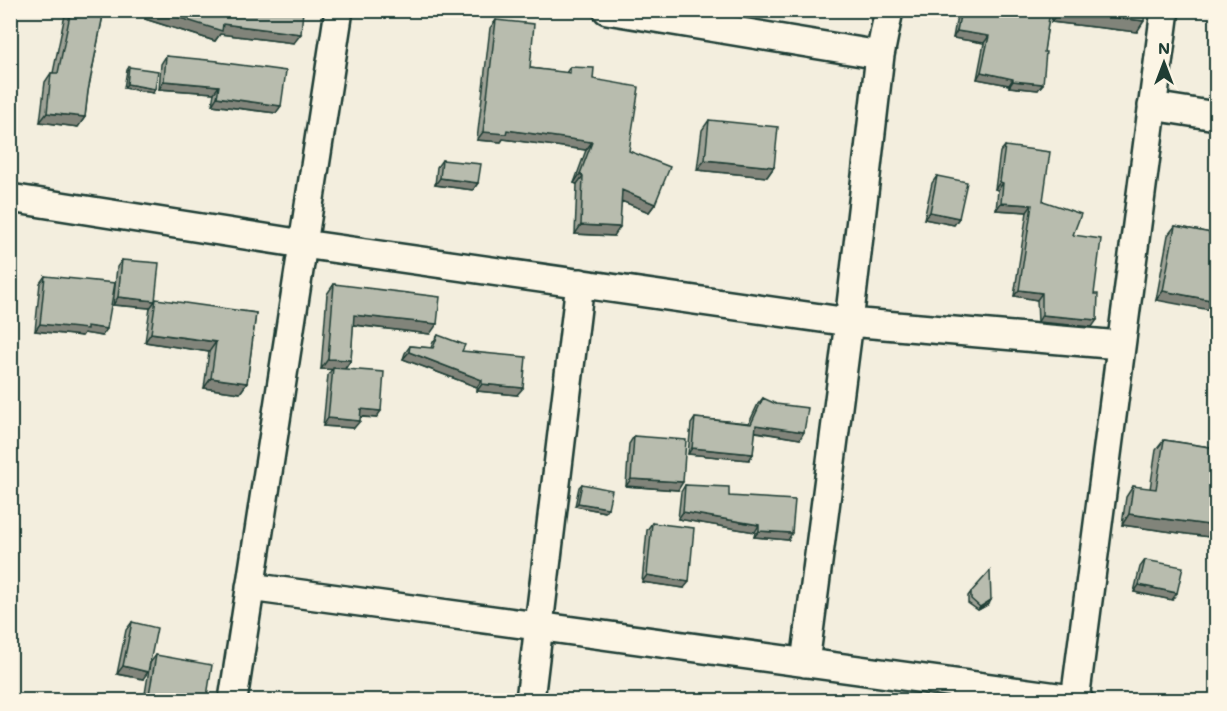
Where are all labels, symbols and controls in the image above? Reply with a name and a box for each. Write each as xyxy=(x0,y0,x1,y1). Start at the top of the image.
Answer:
north arrow xyxy=(1134,33,1194,93)
text: N xyxy=(1158,37,1170,58)

